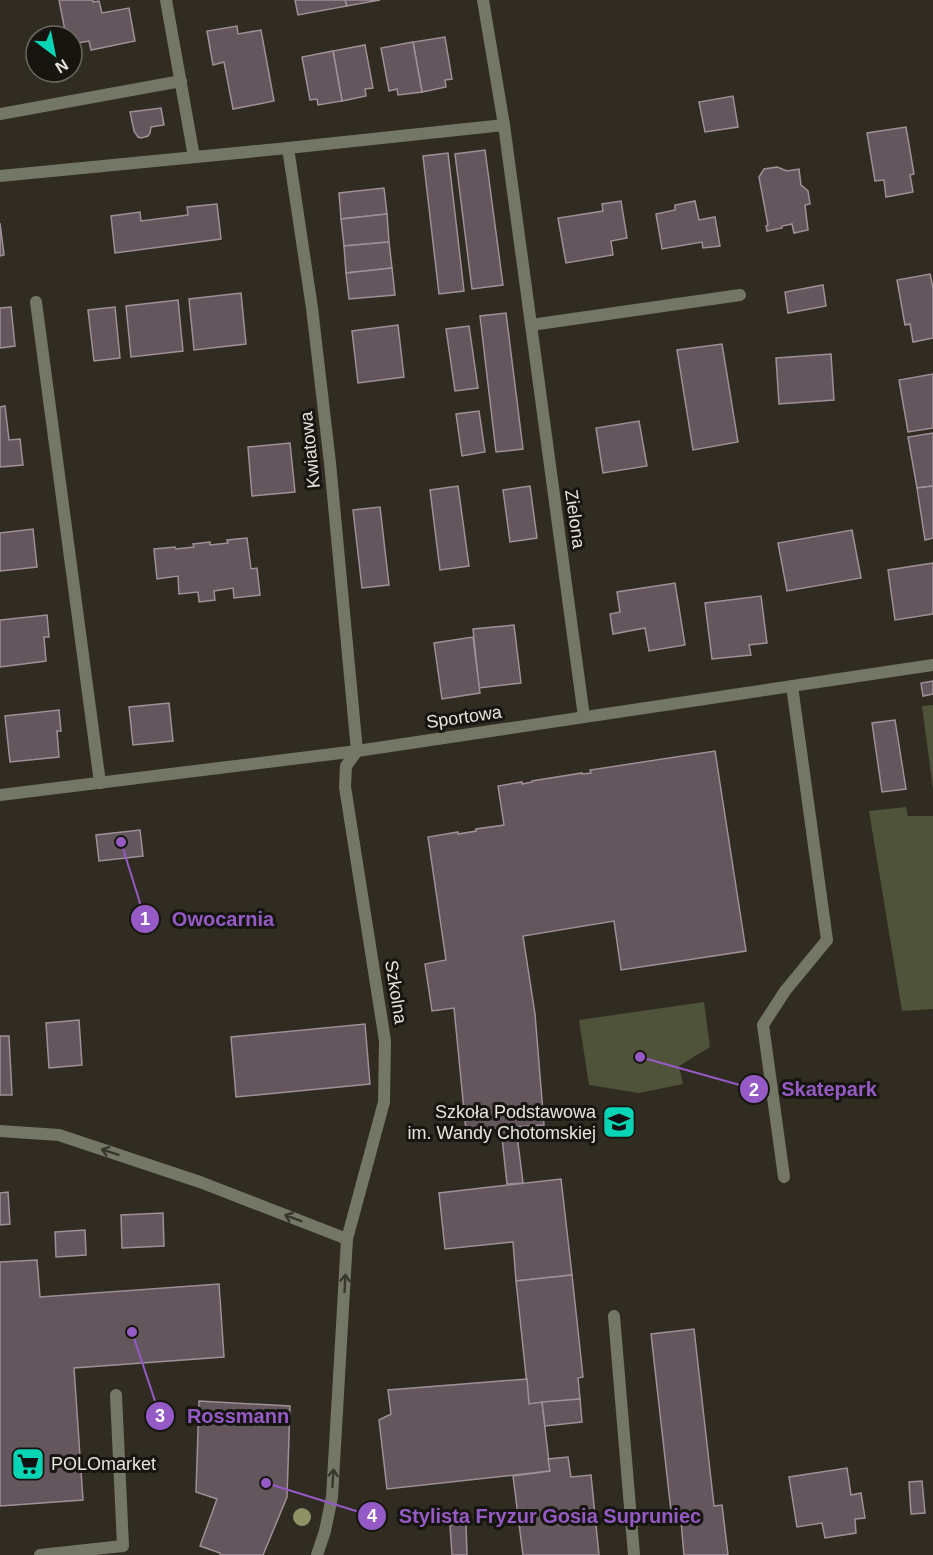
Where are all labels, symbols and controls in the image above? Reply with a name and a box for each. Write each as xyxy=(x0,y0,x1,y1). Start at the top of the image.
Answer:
north arrow xyxy=(24,24,84,84)
text: N xyxy=(52,56,71,77)
street label: Kwiatowa xyxy=(296,410,324,489)
street label: Zielona xyxy=(561,488,589,551)
street label: Sportowa xyxy=(425,702,504,732)
callout: Owocarnia xyxy=(130,900,286,938)
text: Owocarnia xyxy=(172,908,275,930)
text: 1 xyxy=(140,909,150,929)
street label: Szkolna xyxy=(381,959,411,1026)
callout: Skatepark xyxy=(739,1070,888,1108)
text: Skatepark xyxy=(781,1078,878,1100)
text: 2 xyxy=(749,1080,759,1100)
place label: Szkoła Podstawowa im. Wandy Chotomskiej xyxy=(408,1102,597,1143)
school or university icon: Szkoła Podstawowa im. Wandy Chotomskiej xyxy=(601,1104,637,1140)
one-way arrow xyxy=(101,1145,120,1156)
one-way arrow xyxy=(284,1212,303,1223)
one-way arrow xyxy=(340,1273,351,1293)
callout: Rossmann xyxy=(145,1397,301,1435)
text: Rossmann xyxy=(187,1405,289,1427)
text: 3 xyxy=(155,1406,165,1426)
supermarket icon: POLOmarket xyxy=(10,1446,46,1482)
place label: POLOmarket xyxy=(51,1454,156,1474)
one-way arrow xyxy=(328,1468,339,1488)
callout: Stylista Fryzur Gosia Supruniec xyxy=(357,1497,713,1535)
text: Stylista Fryzur Gosia Supruniec xyxy=(399,1505,701,1527)
text: 4 xyxy=(367,1506,377,1526)

